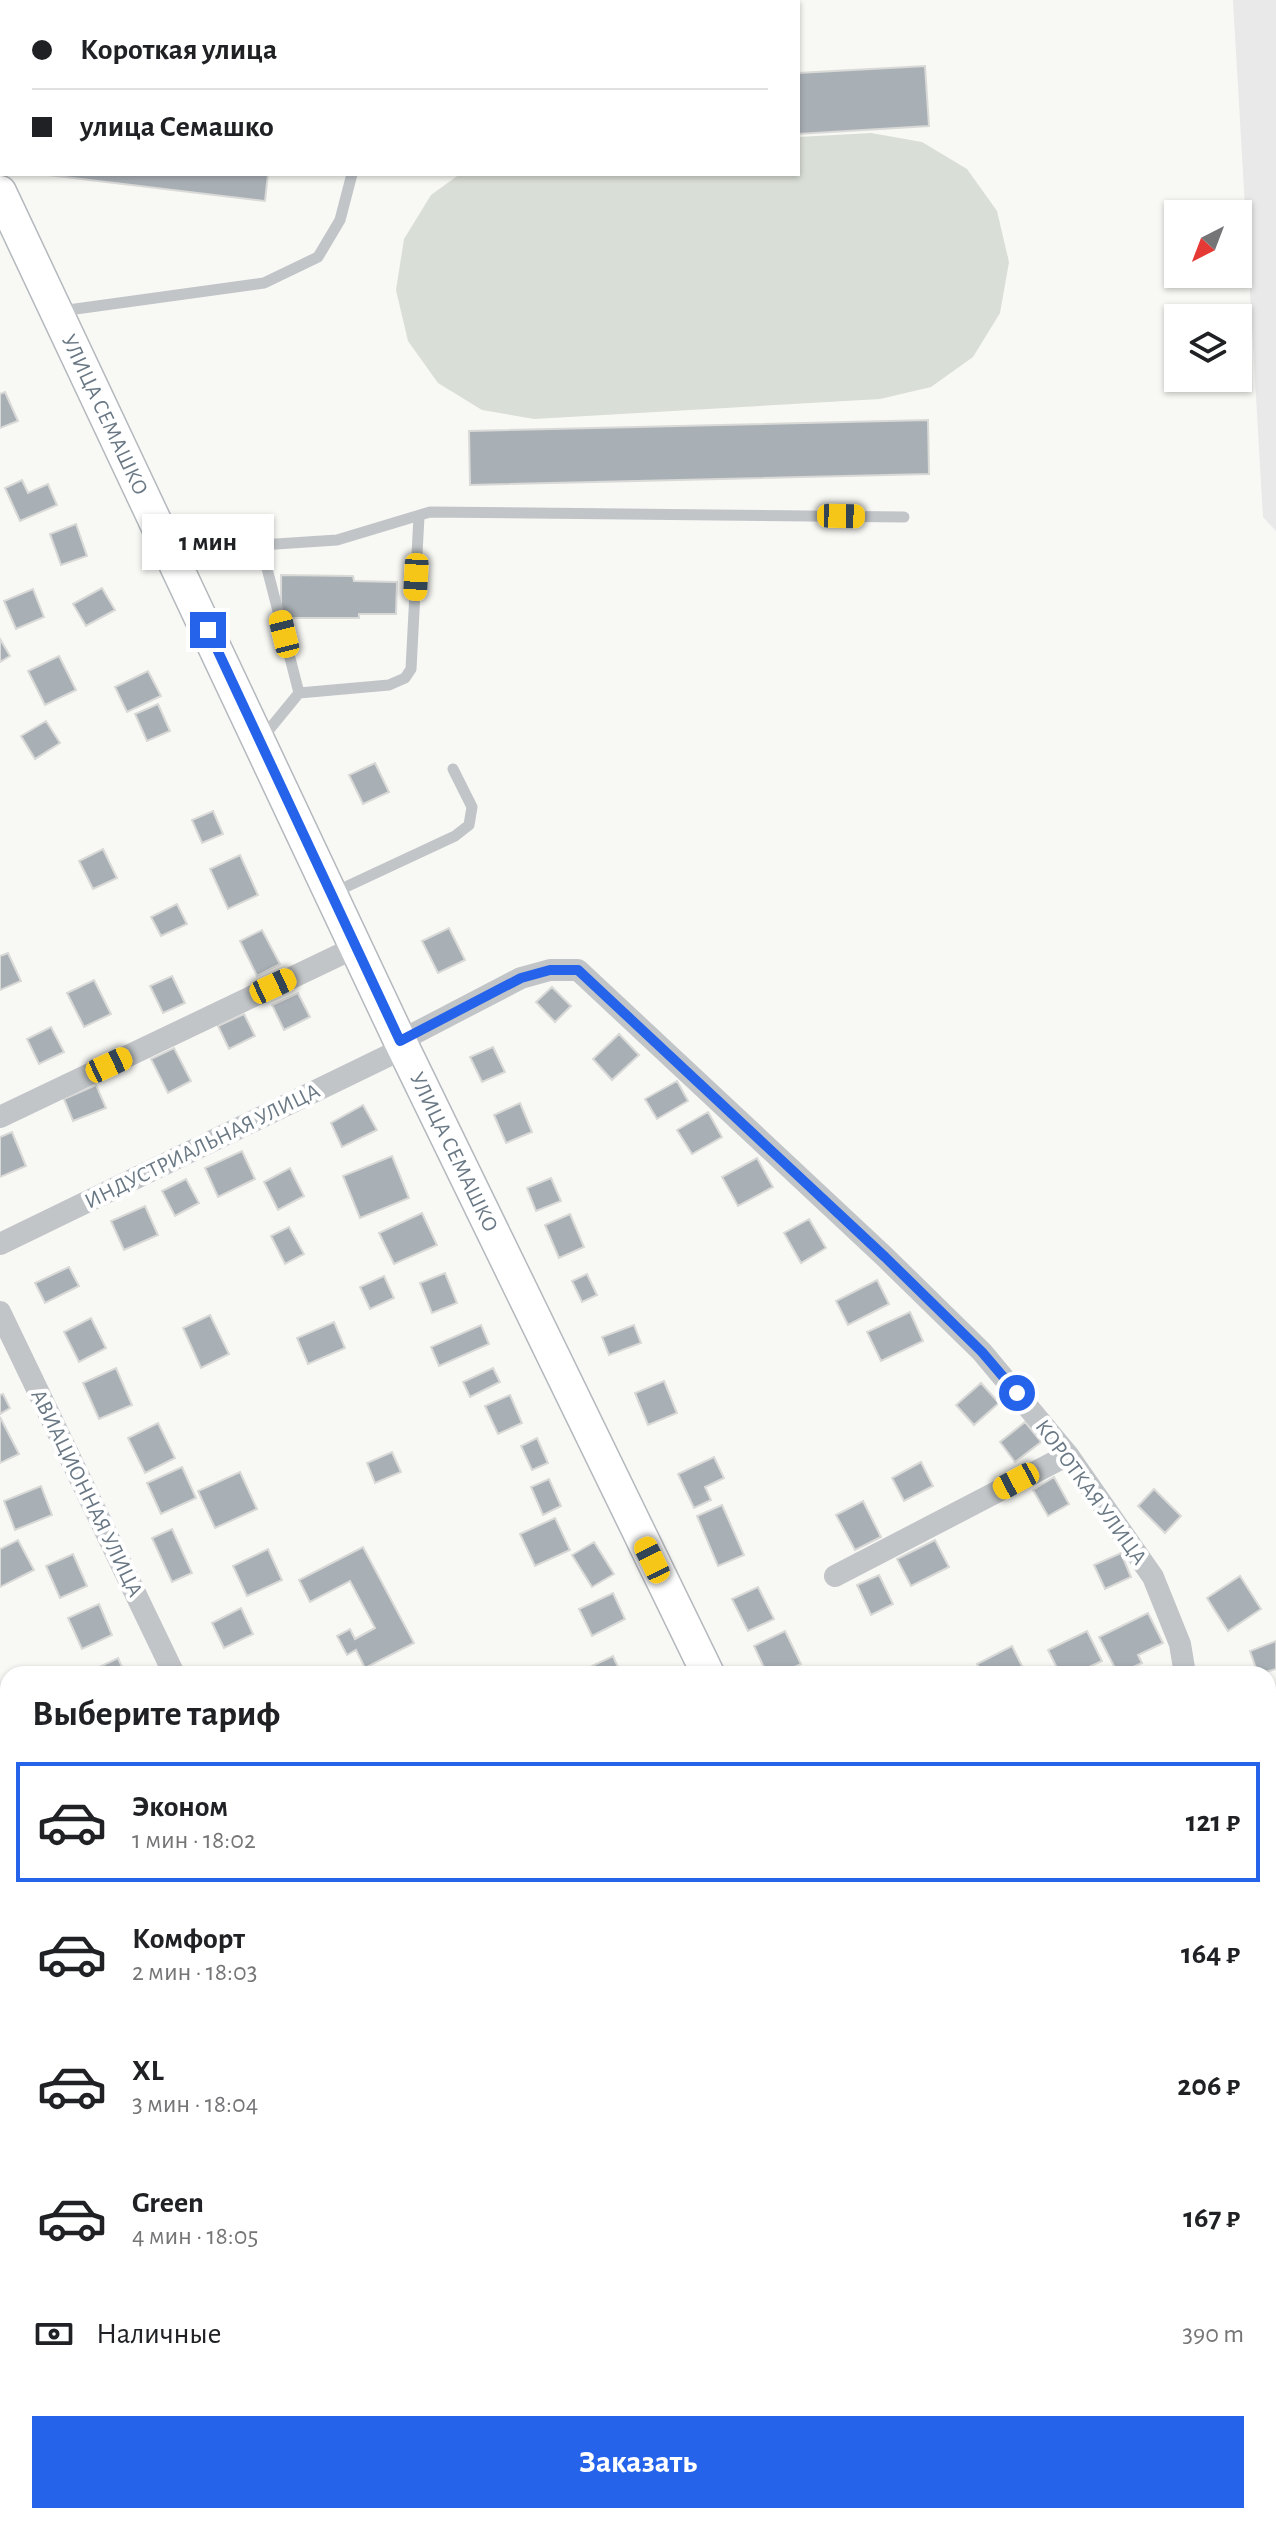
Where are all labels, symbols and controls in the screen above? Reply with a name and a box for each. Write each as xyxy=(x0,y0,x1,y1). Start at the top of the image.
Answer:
text: Короткая улица xyxy=(80,35,277,65)
text: улица Семашко xyxy=(80,112,274,142)
north arrow xyxy=(1164,200,1252,288)
map controls xyxy=(1164,200,1252,392)
button: layers xyxy=(1164,304,1252,392)
street label: УЛИЦА СЕМАШКО xyxy=(58,331,152,498)
car xyxy=(817,504,865,528)
callout: 1 мин xyxy=(142,514,274,570)
text: 1 мин xyxy=(179,529,237,555)
car xyxy=(403,552,429,602)
car xyxy=(267,608,301,660)
route end xyxy=(190,612,226,648)
car xyxy=(246,965,300,1007)
car xyxy=(82,1044,136,1086)
street label: УЛИЦА СЕМАШКО xyxy=(406,1069,502,1235)
street label: ИНДУСТРИАЛЬНАЯ УЛИЦА xyxy=(81,1079,323,1213)
route start xyxy=(999,1375,1035,1411)
street label: АВИАЦИОННАЯ УЛИЦА xyxy=(27,1386,147,1600)
street label: КОРОТКАЯ УЛИЦА xyxy=(1031,1415,1151,1569)
car xyxy=(989,1459,1043,1503)
car xyxy=(631,1533,673,1587)
text: Выберите тариф xyxy=(32,1696,280,1732)
icon: car xyxy=(36,1786,108,1858)
text: Эконом xyxy=(132,1792,228,1822)
text: 121 ₽ xyxy=(1186,1807,1240,1837)
text: 1 мин · 18:02 xyxy=(132,1827,256,1853)
icon: car xyxy=(36,1918,108,1990)
text: Комфорт xyxy=(132,1924,245,1954)
text: 164 ₽ xyxy=(1181,1939,1240,1969)
text: 2 мин · 18:03 xyxy=(132,1959,258,1985)
icon: car xyxy=(36,2050,108,2122)
text: XL xyxy=(132,2056,164,2086)
text: 206 ₽ xyxy=(1177,2071,1240,2101)
text: 3 мин · 18:04 xyxy=(132,2091,258,2117)
icon: car xyxy=(36,2182,108,2254)
text: Green xyxy=(132,2188,204,2218)
text: 167 ₽ xyxy=(1183,2203,1240,2233)
text: 4 мин · 18:05 xyxy=(132,2223,258,2249)
icon: cash xyxy=(32,2312,76,2356)
text: Наличные xyxy=(96,2319,222,2349)
text: 390 m xyxy=(1182,2321,1244,2347)
button: Заказать xyxy=(32,2416,1244,2508)

